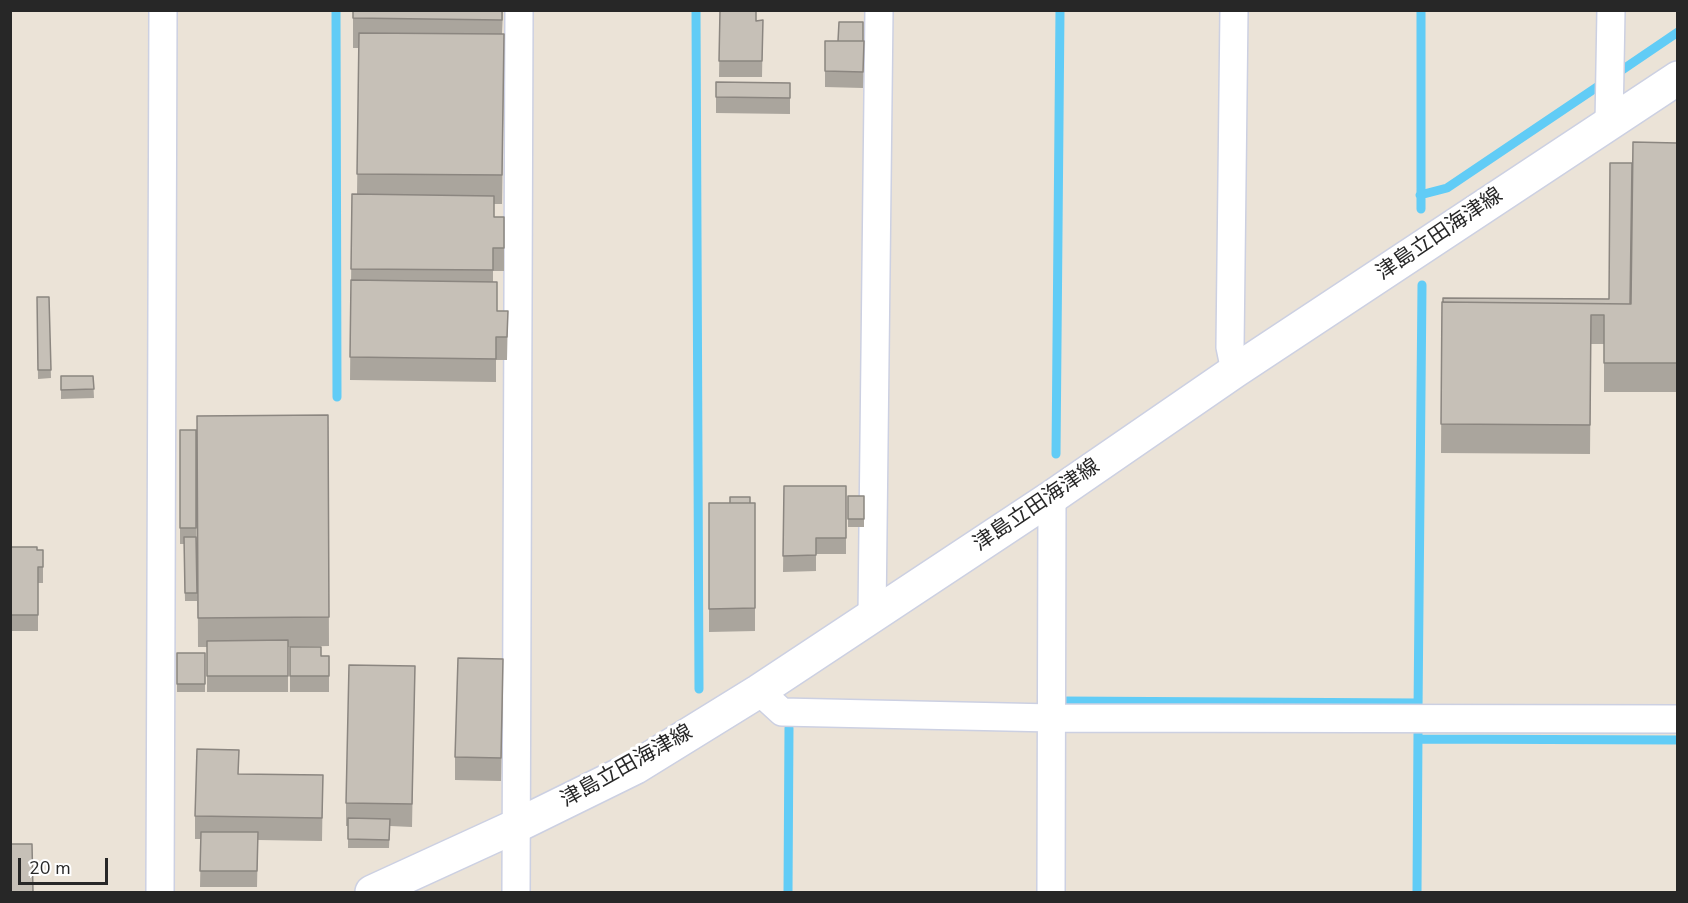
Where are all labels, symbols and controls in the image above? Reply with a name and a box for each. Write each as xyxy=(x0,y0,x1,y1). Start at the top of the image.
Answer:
street label: 津島立田海津線 xyxy=(1372,183,1508,287)
street label: 津島立田海津線 xyxy=(969,454,1105,558)
street label: 津島立田海津線 xyxy=(557,720,697,814)
scale bar xyxy=(21,846,111,884)
text: 20 m xyxy=(29,856,71,880)

